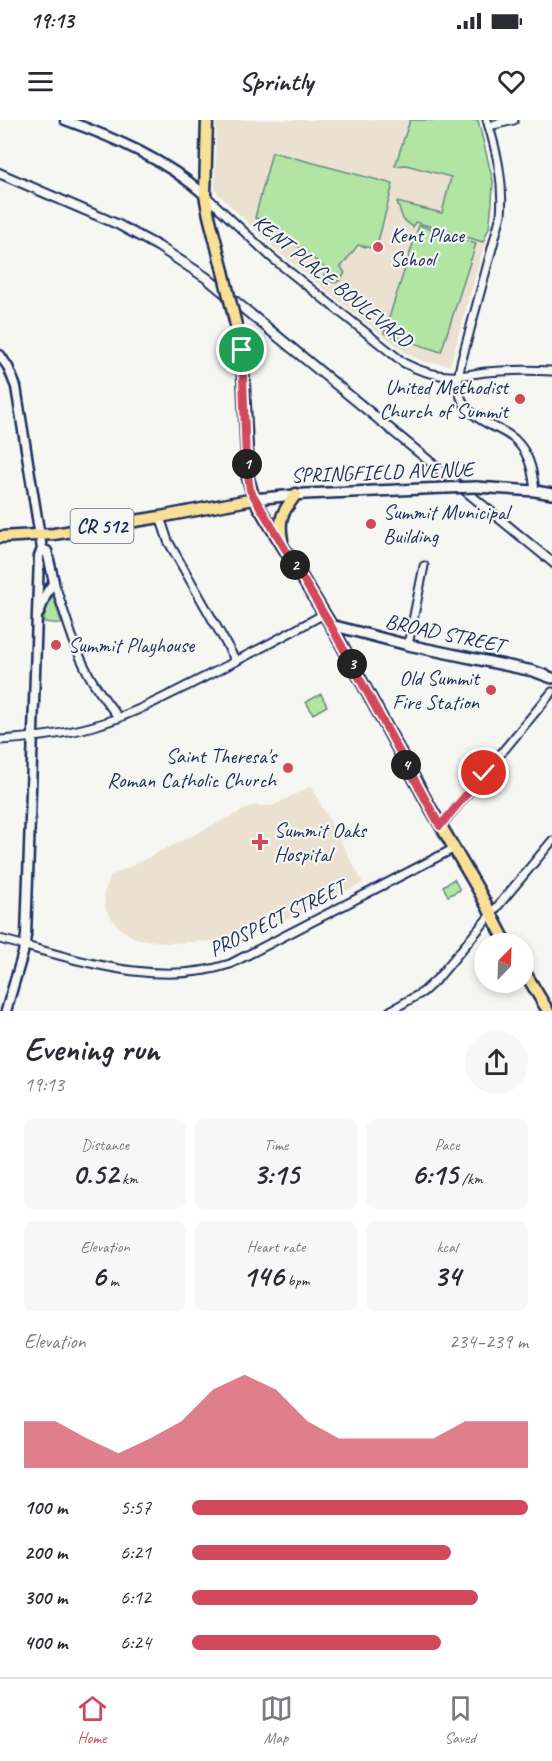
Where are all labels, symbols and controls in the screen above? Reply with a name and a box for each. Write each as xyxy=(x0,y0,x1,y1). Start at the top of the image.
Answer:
text: 19:13 xyxy=(30,7,74,35)
text: Sprintly xyxy=(239,64,313,98)
icon: menu xyxy=(24,65,57,98)
icon: heart xyxy=(495,65,528,98)
street label: KENT PLACE BOULEVARD xyxy=(248,209,419,354)
place label: Kent Place School xyxy=(390,222,465,272)
marker: Kent Place School xyxy=(371,240,385,254)
pin xyxy=(216,324,267,375)
icon: arrive xyxy=(225,333,258,366)
place label: United Methodist Church of Summit xyxy=(379,374,510,424)
marker: United Methodist Church of Summit xyxy=(513,392,527,406)
pin: 1 xyxy=(232,449,262,479)
text: 1 xyxy=(243,454,251,474)
street label: SPRINGFIELD AVENUE xyxy=(290,456,476,488)
place label: Summit Municipal Building xyxy=(383,499,512,549)
road number: CR 512 xyxy=(70,509,134,543)
marker: Summit Municipal Building xyxy=(364,517,378,531)
pin: 2 xyxy=(280,550,310,580)
text: 2 xyxy=(291,555,299,575)
street label: BROAD STREET xyxy=(383,608,511,659)
place label: Summit Playhouse xyxy=(68,632,195,658)
marker: Summit Playhouse xyxy=(49,638,63,652)
pin: 3 xyxy=(337,649,367,679)
text: 3 xyxy=(348,654,356,674)
place label: Old Summit Fire Station xyxy=(392,665,481,715)
marker: Old Summit Fire Station xyxy=(484,683,498,697)
place label: Saint Theresa's Roman Catholic Church xyxy=(107,743,278,793)
pin xyxy=(458,747,509,798)
pin: 4 xyxy=(391,750,421,780)
text: 4 xyxy=(402,755,410,775)
icon: check xyxy=(467,756,500,789)
marker: Saint Theresa's Roman Catholic Church xyxy=(281,761,295,775)
place label: Summit Oaks Hospital xyxy=(274,817,368,867)
marker: Summit Oaks Hospital xyxy=(251,833,269,851)
street label: PROSPECT STREET xyxy=(205,872,353,962)
north arrow xyxy=(474,933,534,993)
map controls xyxy=(474,933,534,993)
text: Evening run xyxy=(24,1028,159,1070)
button: share xyxy=(465,1031,528,1094)
text: 19:13 xyxy=(24,1072,64,1097)
text: Distance xyxy=(81,1135,129,1155)
text: Time xyxy=(264,1135,288,1155)
text: Pace xyxy=(435,1135,459,1155)
text: 0.52 xyxy=(72,1155,118,1193)
text: 3:15 xyxy=(253,1155,299,1193)
text: 6:15 xyxy=(411,1155,458,1193)
text: km xyxy=(118,1169,138,1189)
text: /km xyxy=(458,1169,483,1189)
text: Elevation xyxy=(80,1237,130,1257)
text: Heart rate xyxy=(247,1237,305,1257)
text: kcal xyxy=(436,1237,458,1257)
text: 6 xyxy=(92,1257,106,1295)
text: 146 xyxy=(243,1257,284,1295)
text: 34 xyxy=(434,1257,461,1295)
text: m xyxy=(106,1271,118,1291)
text: bpm xyxy=(284,1271,309,1291)
text: Elevation xyxy=(24,1329,86,1354)
text: 234–239 m xyxy=(449,1329,528,1354)
text: 100 m xyxy=(24,1495,67,1520)
text: 5:57 xyxy=(120,1495,151,1520)
text: 200 m xyxy=(24,1540,67,1565)
text: 6:21 xyxy=(120,1540,151,1565)
text: 300 m xyxy=(24,1585,67,1610)
text: 6:12 xyxy=(120,1585,151,1610)
text: 400 m xyxy=(24,1630,67,1655)
text: 6:24 xyxy=(120,1630,151,1655)
tab: Home xyxy=(76,1692,109,1748)
tab: Map xyxy=(260,1692,293,1748)
tab: Saved xyxy=(444,1692,477,1748)

